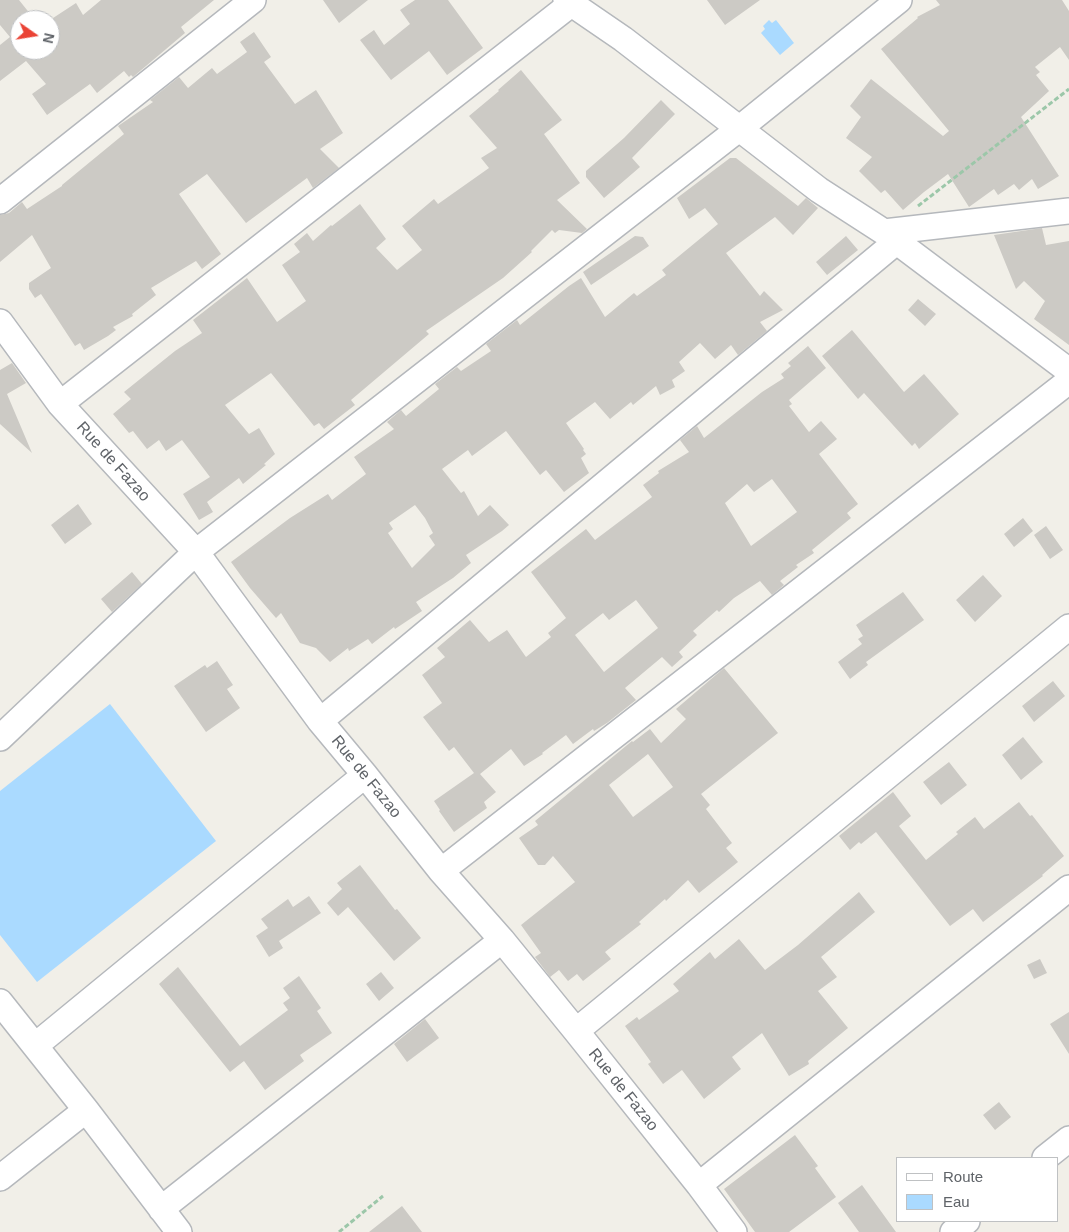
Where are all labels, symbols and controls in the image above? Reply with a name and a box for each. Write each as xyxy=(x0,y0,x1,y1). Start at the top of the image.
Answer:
north arrow xyxy=(10,10,60,60)
text: N xyxy=(40,31,58,45)
street label: Rue de Fazao xyxy=(72,418,154,506)
street label: Rue de Fazao xyxy=(327,732,405,822)
street label: Rue de Fazao xyxy=(584,1045,662,1135)
legend xyxy=(896,1157,1059,1222)
text: Route xyxy=(943,1168,983,1185)
text: Eau xyxy=(943,1193,970,1210)

